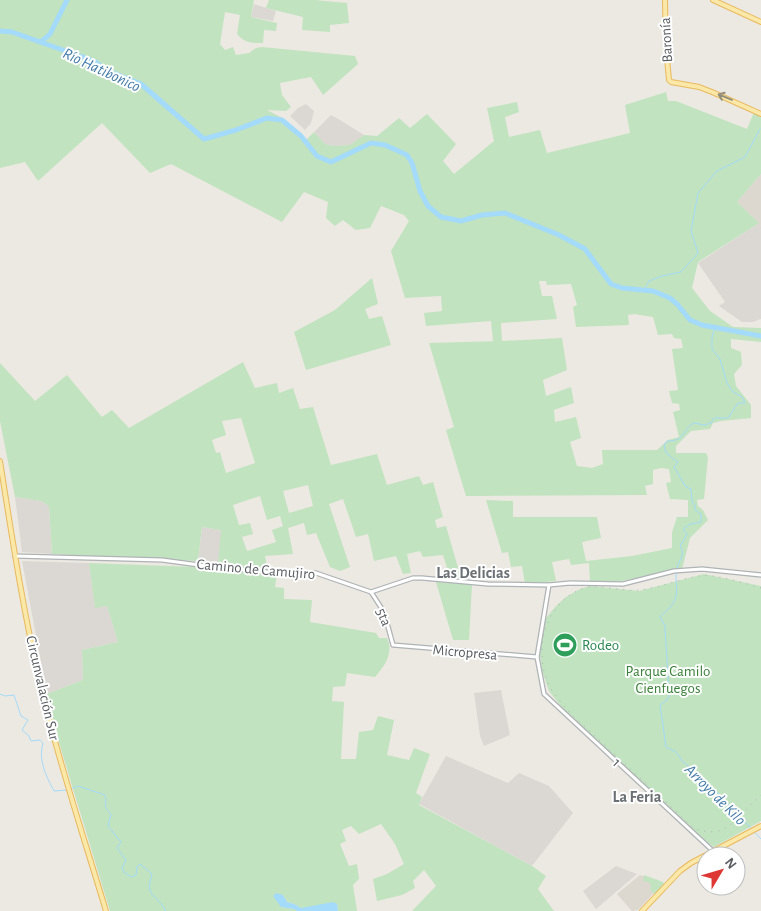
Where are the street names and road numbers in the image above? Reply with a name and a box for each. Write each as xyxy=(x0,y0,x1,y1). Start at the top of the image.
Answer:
street label: Baronía xyxy=(658,17,675,63)
street label: Camino de Camujiro xyxy=(196,557,316,582)
street label: 5ta xyxy=(373,606,394,628)
street label: Circunvalación Sur xyxy=(23,634,62,742)
street label: Micropresa xyxy=(432,642,498,663)
street label: 1 xyxy=(610,755,624,770)

